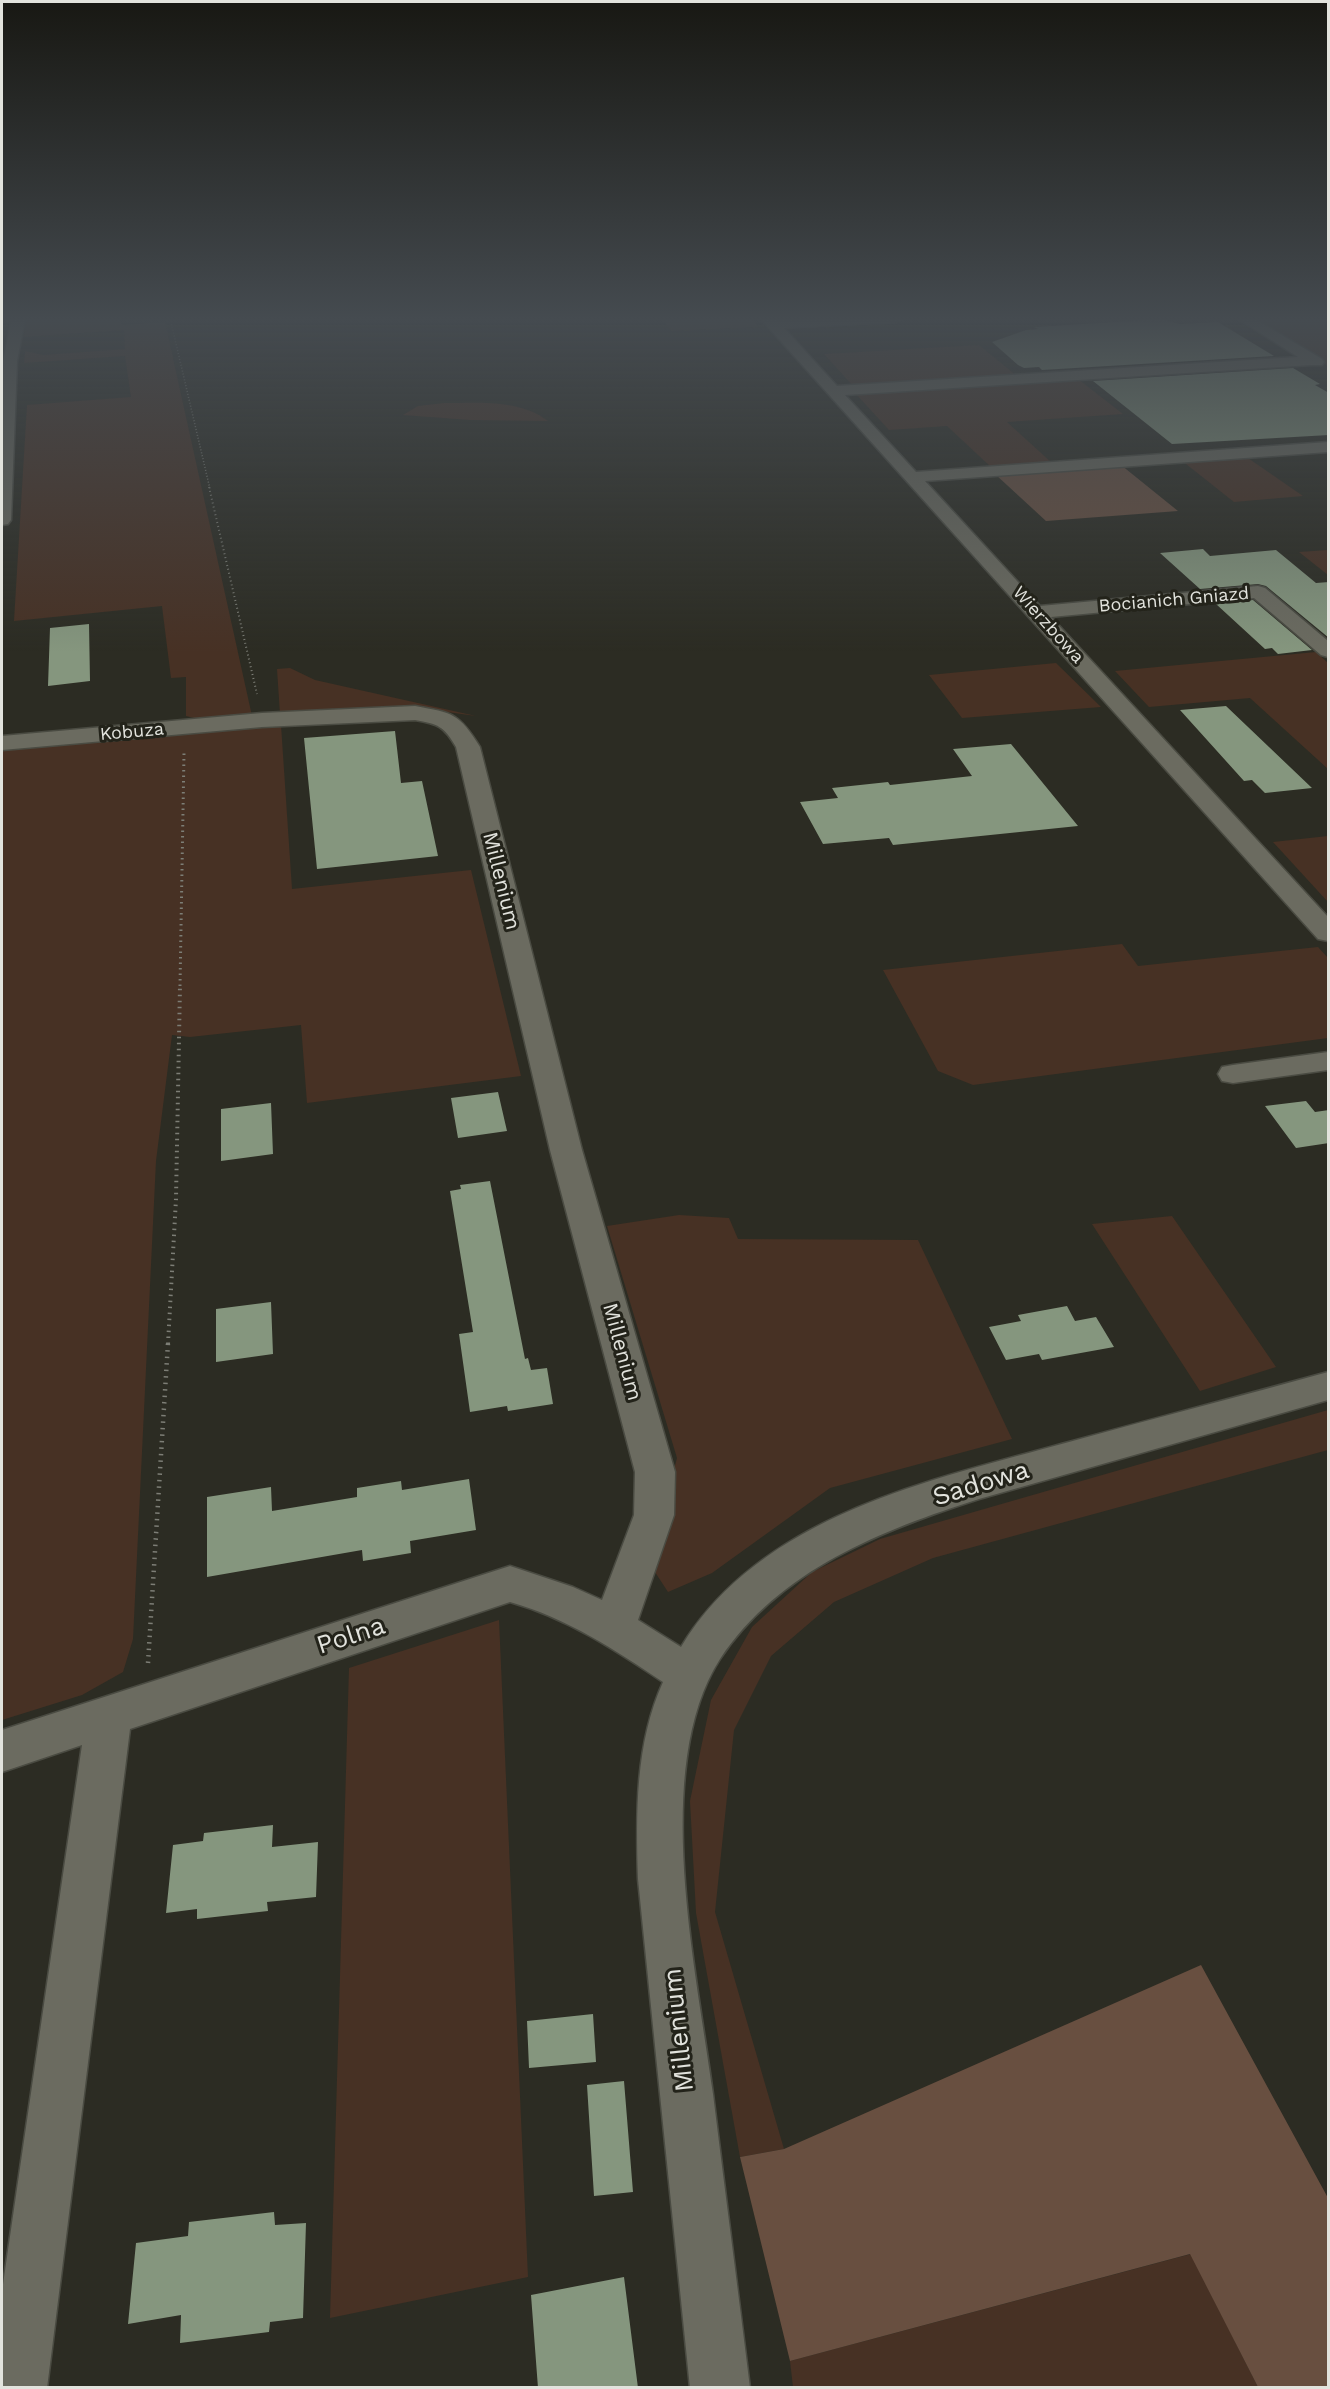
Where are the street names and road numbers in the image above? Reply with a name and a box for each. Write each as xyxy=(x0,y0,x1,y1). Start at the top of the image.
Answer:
street label: Wierzbowa xyxy=(1008,582,1088,668)
street label: Bocianich Gniazd xyxy=(1098,583,1250,617)
street label: Kobuza xyxy=(99,718,165,746)
street label: Millenium xyxy=(477,829,525,933)
street label: Millenium xyxy=(597,1300,647,1404)
street label: Sadowa xyxy=(929,1455,1033,1513)
street label: Polna xyxy=(313,1610,389,1662)
street label: Millenium xyxy=(657,1967,701,2093)

